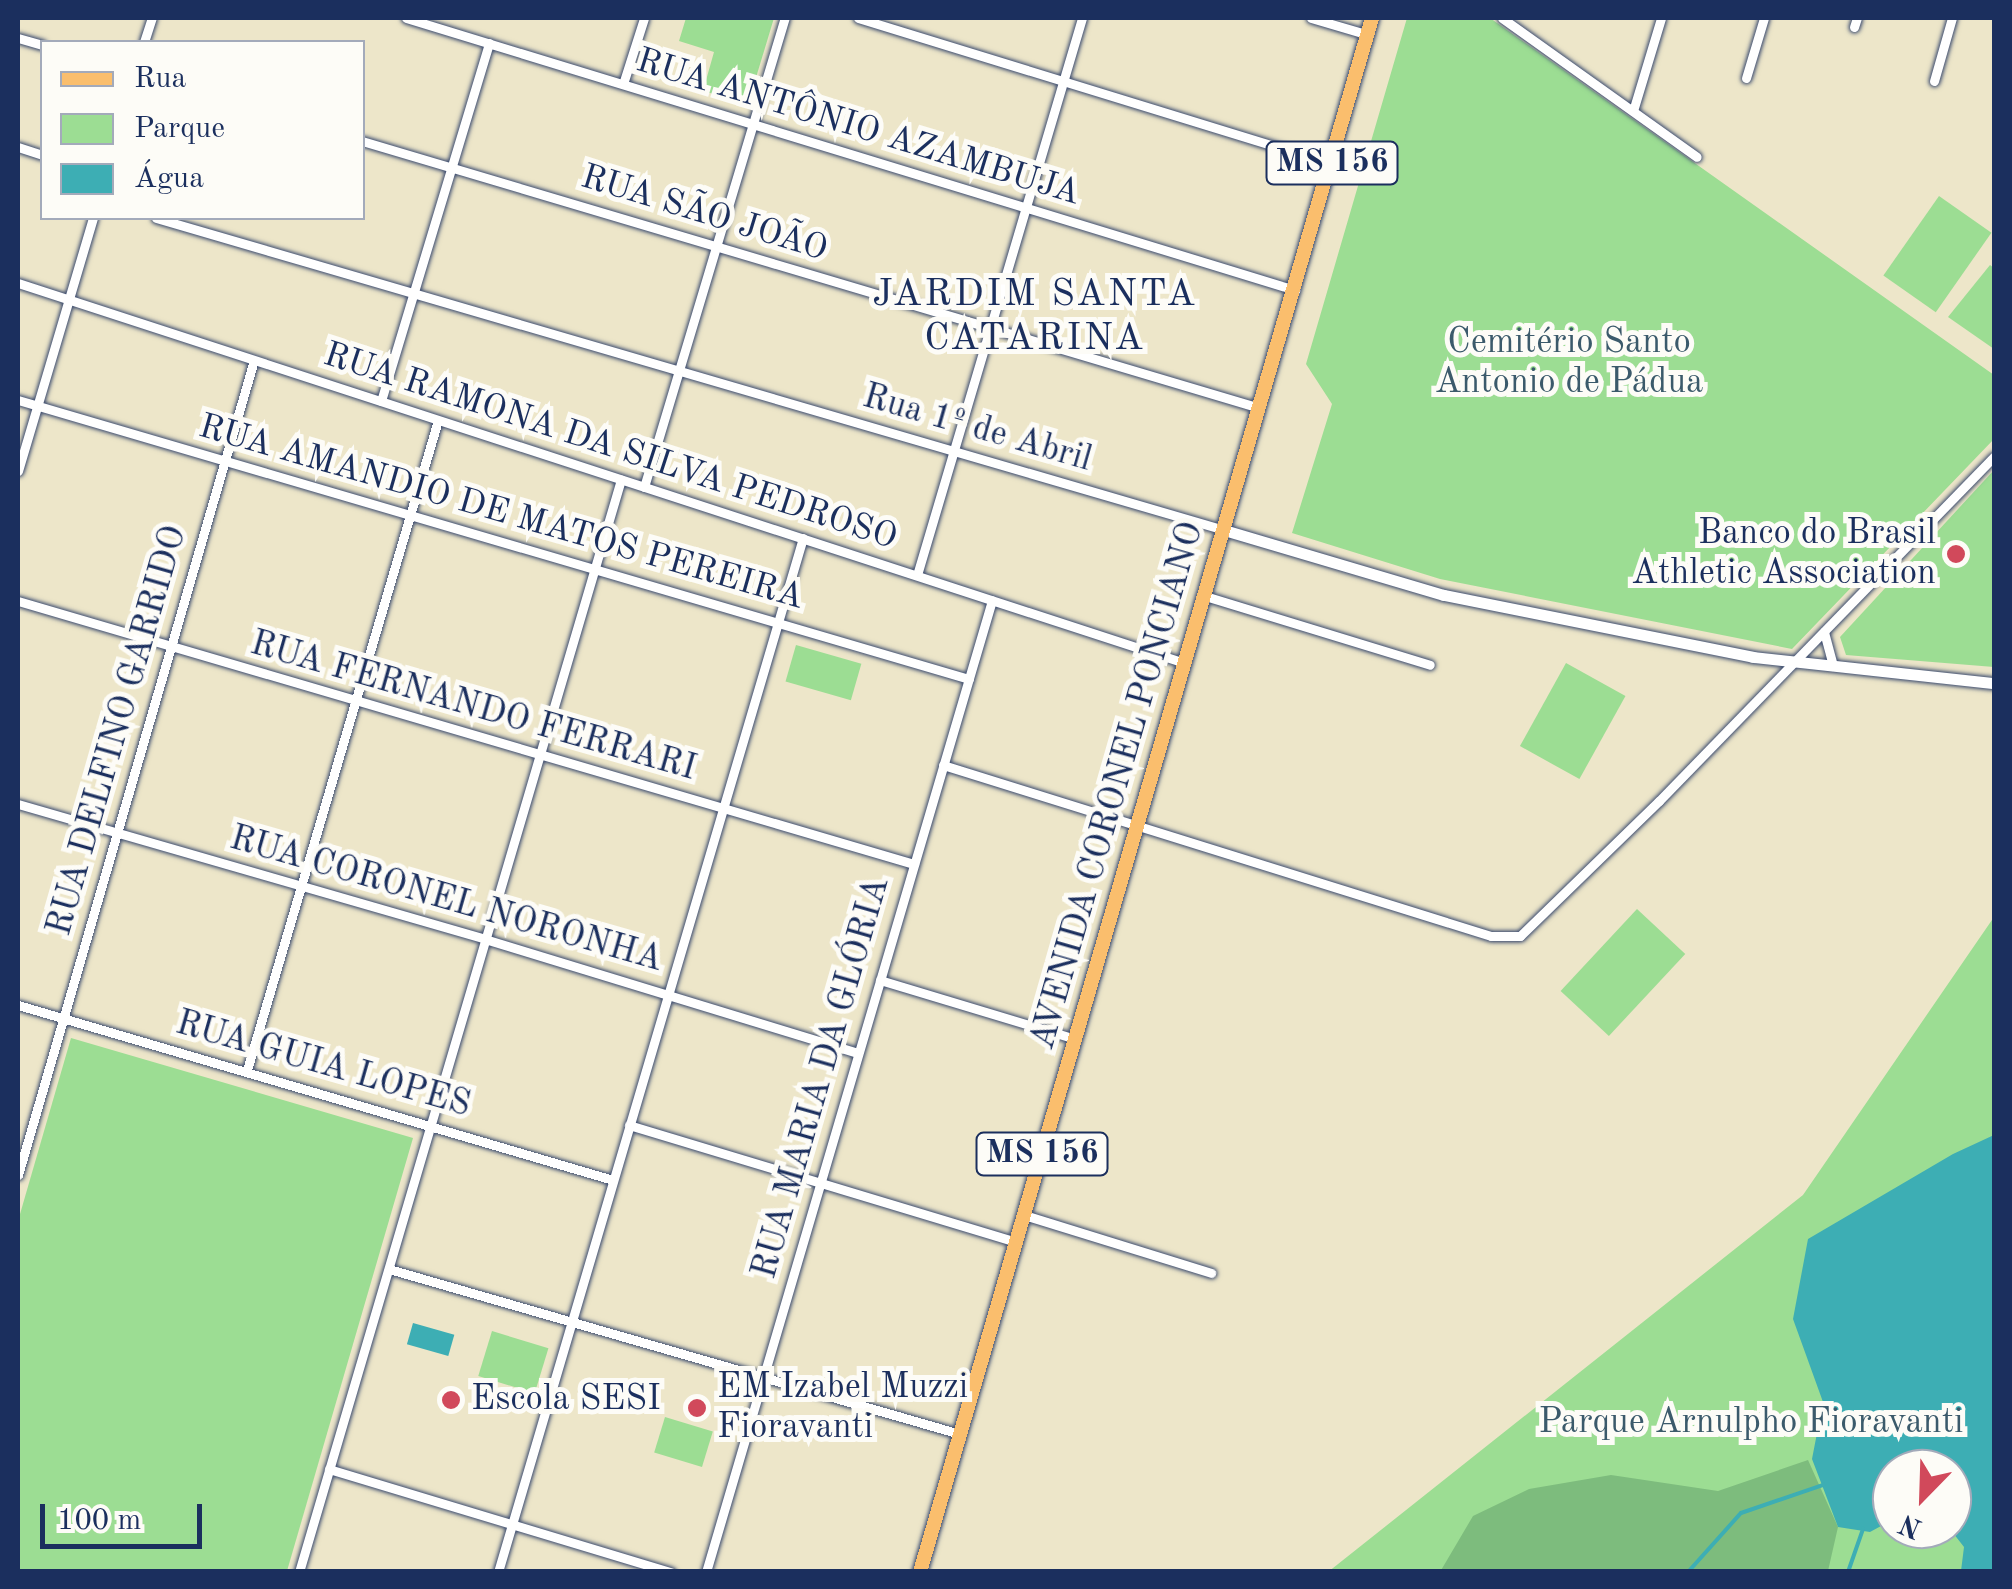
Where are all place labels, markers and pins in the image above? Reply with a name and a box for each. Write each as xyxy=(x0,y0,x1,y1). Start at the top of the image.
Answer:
place label: Banco do Brasil Athletic Association xyxy=(1631,513,1936,595)
marker: Banco do Brasil Athletic Association xyxy=(1945,543,1967,565)
place label: EM Izabel Muzzi Fioravanti xyxy=(717,1367,968,1449)
place label: Escola SESI xyxy=(471,1379,661,1421)
marker: Escola SESI xyxy=(440,1389,462,1411)
marker: EM Izabel Muzzi Fioravanti xyxy=(686,1397,708,1419)

